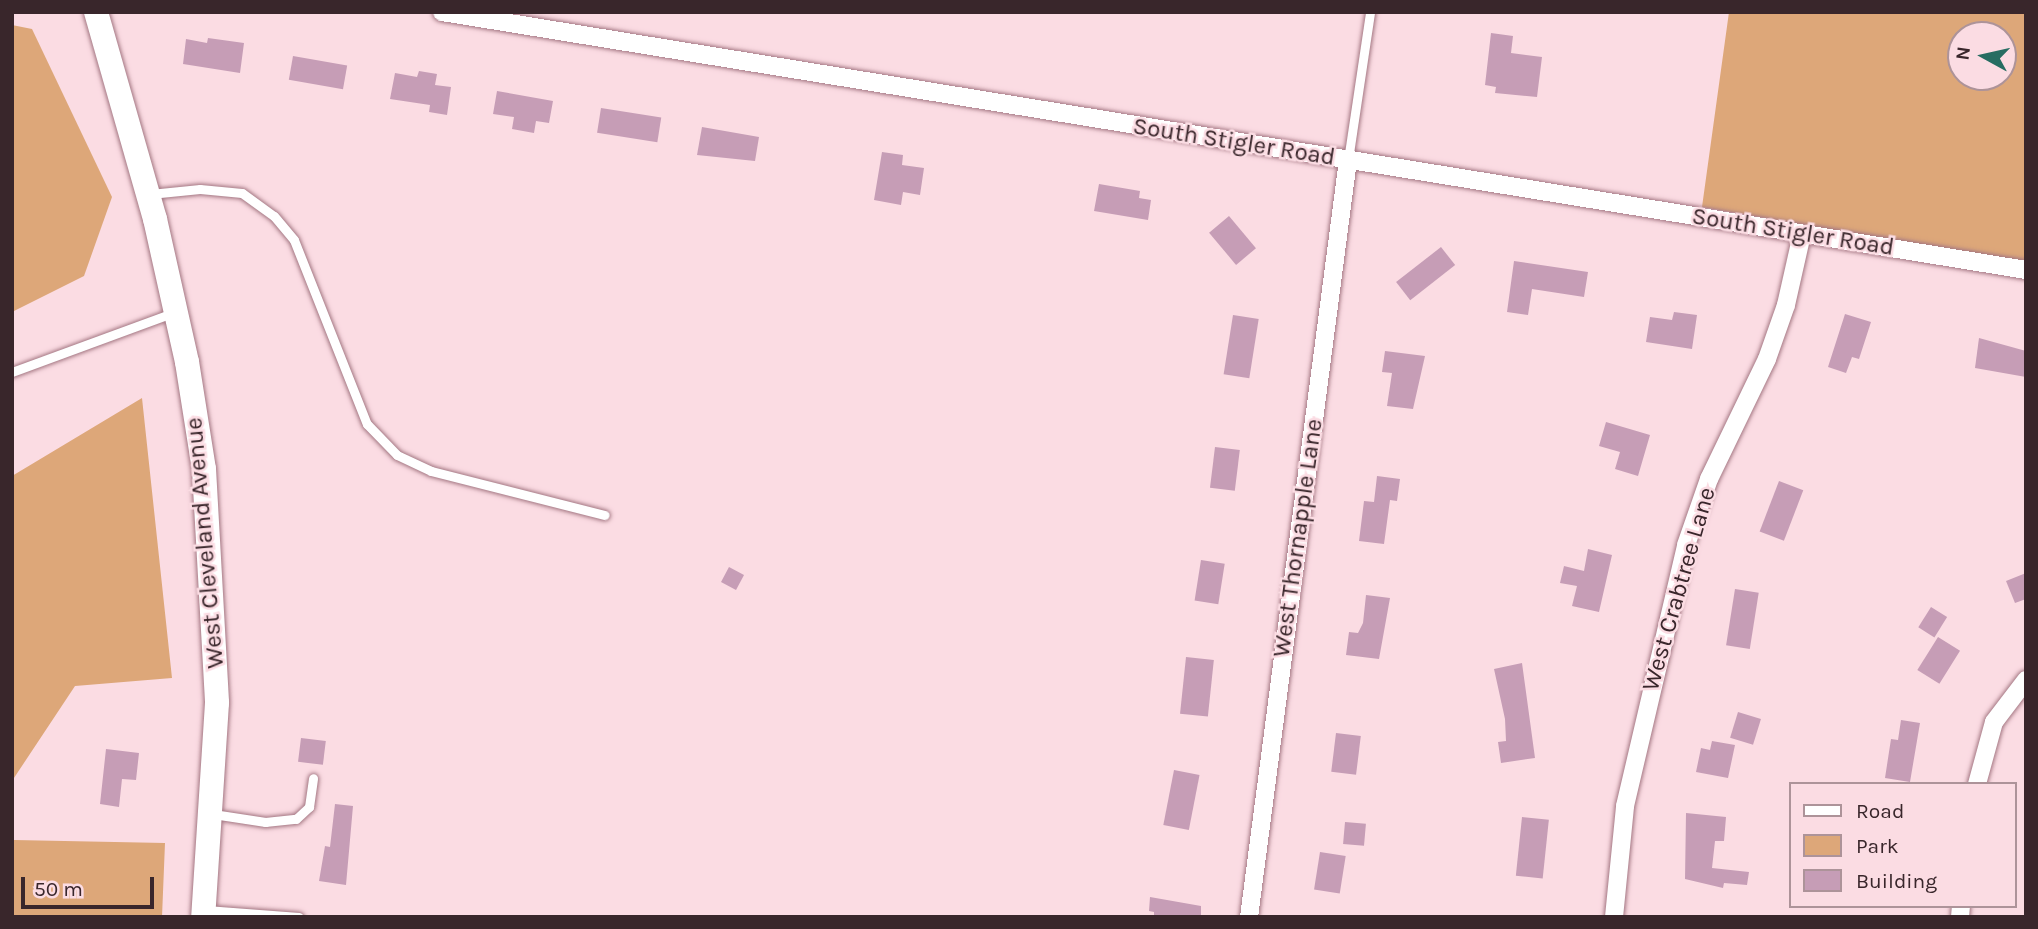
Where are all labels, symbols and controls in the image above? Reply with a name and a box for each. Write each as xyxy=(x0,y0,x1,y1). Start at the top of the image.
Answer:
north arrow xyxy=(1947,21,2017,91)
text: N xyxy=(1951,45,1975,62)
street label: South Stigler Road xyxy=(1131,112,1337,172)
street label: South Stigler Road xyxy=(1690,202,1896,262)
street label: West Cleveland Avenue xyxy=(180,416,230,670)
street label: West Thornapple Lane xyxy=(1267,417,1329,659)
street label: West Crabtree Lane xyxy=(1636,484,1722,694)
legend xyxy=(1790,782,2017,908)
text: Road xyxy=(1856,799,1904,823)
text: Park xyxy=(1856,834,1899,858)
scale bar xyxy=(24,862,158,906)
text: Building xyxy=(1856,869,1937,893)
text: 50 m xyxy=(34,877,83,901)

